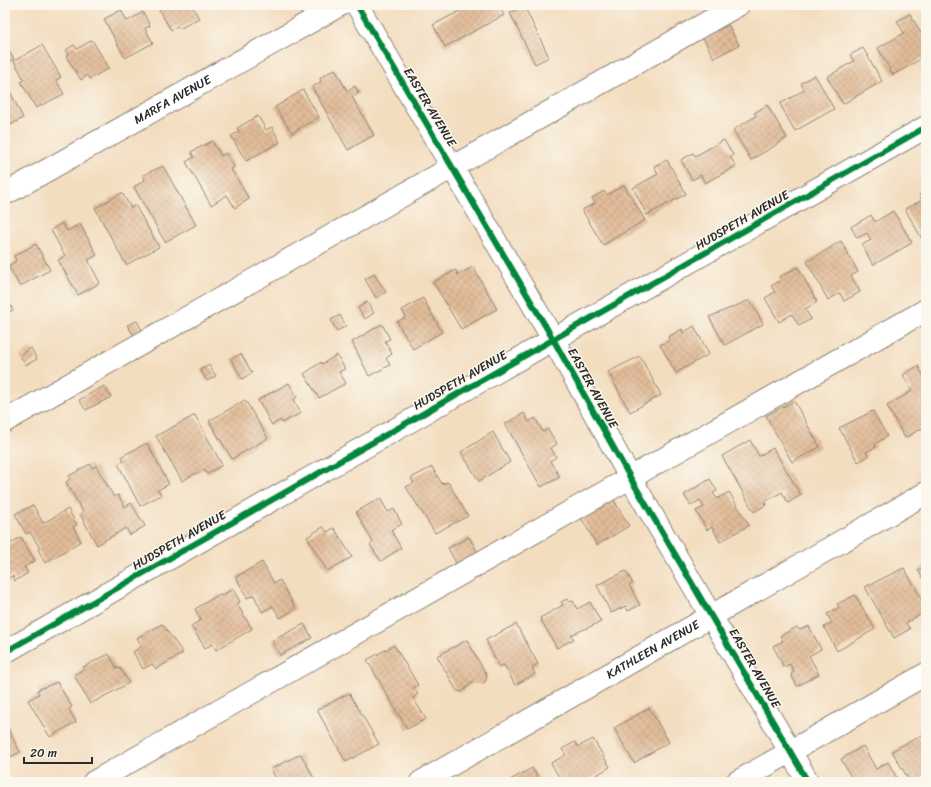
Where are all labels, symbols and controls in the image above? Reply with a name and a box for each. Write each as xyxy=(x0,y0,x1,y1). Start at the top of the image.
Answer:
street label: EASTER AVENUE xyxy=(397,63,463,152)
street label: MARFA AVENUE xyxy=(129,68,216,130)
street label: HUDSPETH AVENUE xyxy=(691,183,794,256)
street label: HUDSPETH AVENUE xyxy=(409,343,512,416)
street label: EASTER AVENUE xyxy=(562,343,625,434)
street label: HUDSPETH AVENUE xyxy=(128,503,231,576)
street label: KATHLEEN AVENUE xyxy=(602,613,705,685)
street label: EASTER AVENUE xyxy=(723,624,788,713)
scale bar xyxy=(24,739,92,765)
text: 20 m xyxy=(30,742,57,764)

